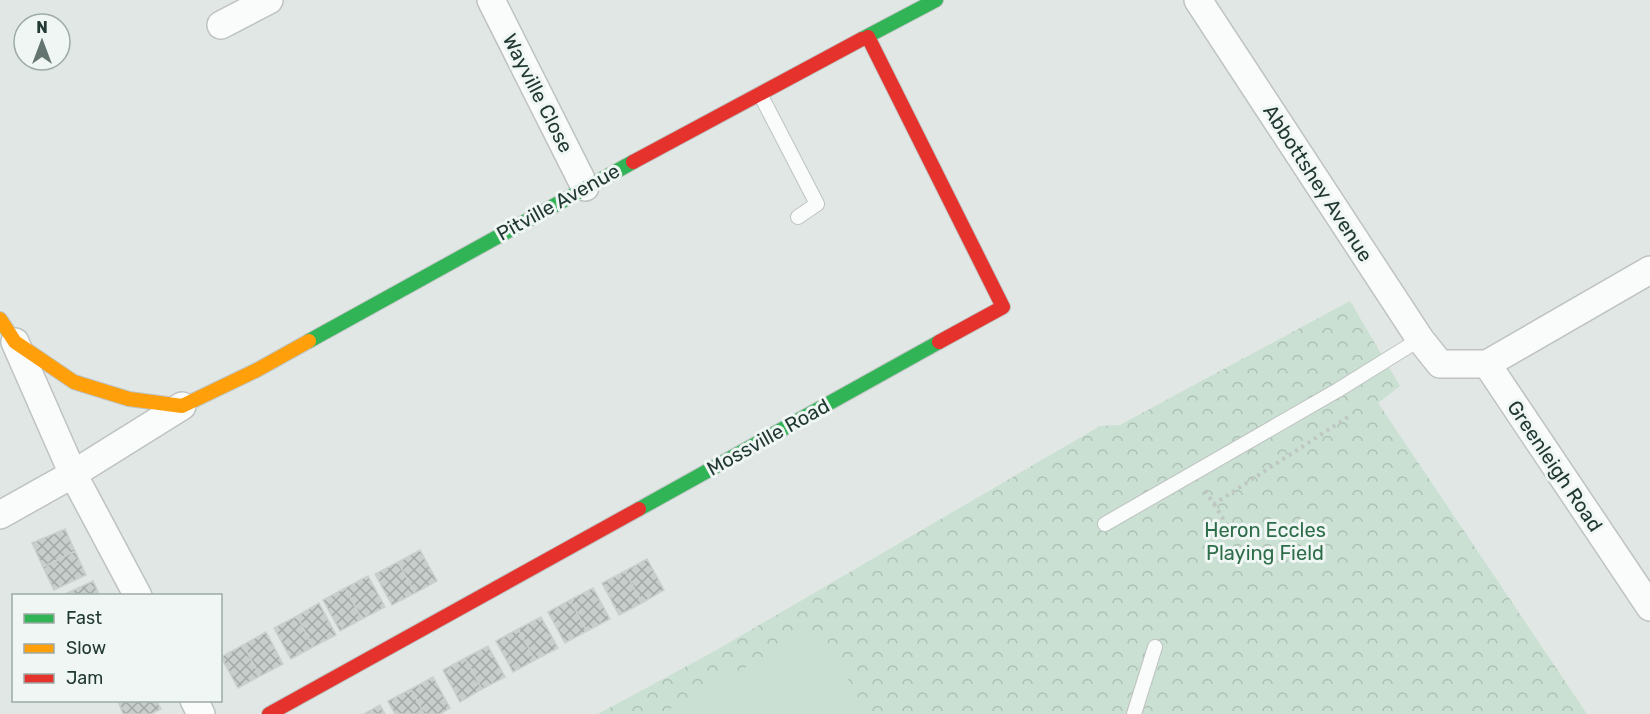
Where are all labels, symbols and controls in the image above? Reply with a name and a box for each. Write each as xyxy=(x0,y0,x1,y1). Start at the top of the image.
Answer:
north arrow xyxy=(12,12,72,72)
text: N xyxy=(36,18,48,37)
street label: Wayville Close xyxy=(498,30,578,156)
street label: Abbottshey Avenue xyxy=(1258,100,1378,266)
street label: Pitville Avenue xyxy=(492,158,624,246)
street label: Mossville Road xyxy=(702,393,834,481)
street label: Greenleigh Road xyxy=(1502,396,1608,536)
park label: Heron Eccles Playing Field xyxy=(1204,518,1326,565)
legend xyxy=(12,594,222,702)
text: Fast xyxy=(66,607,102,629)
text: Slow xyxy=(66,637,106,659)
text: Jam xyxy=(66,667,103,689)

